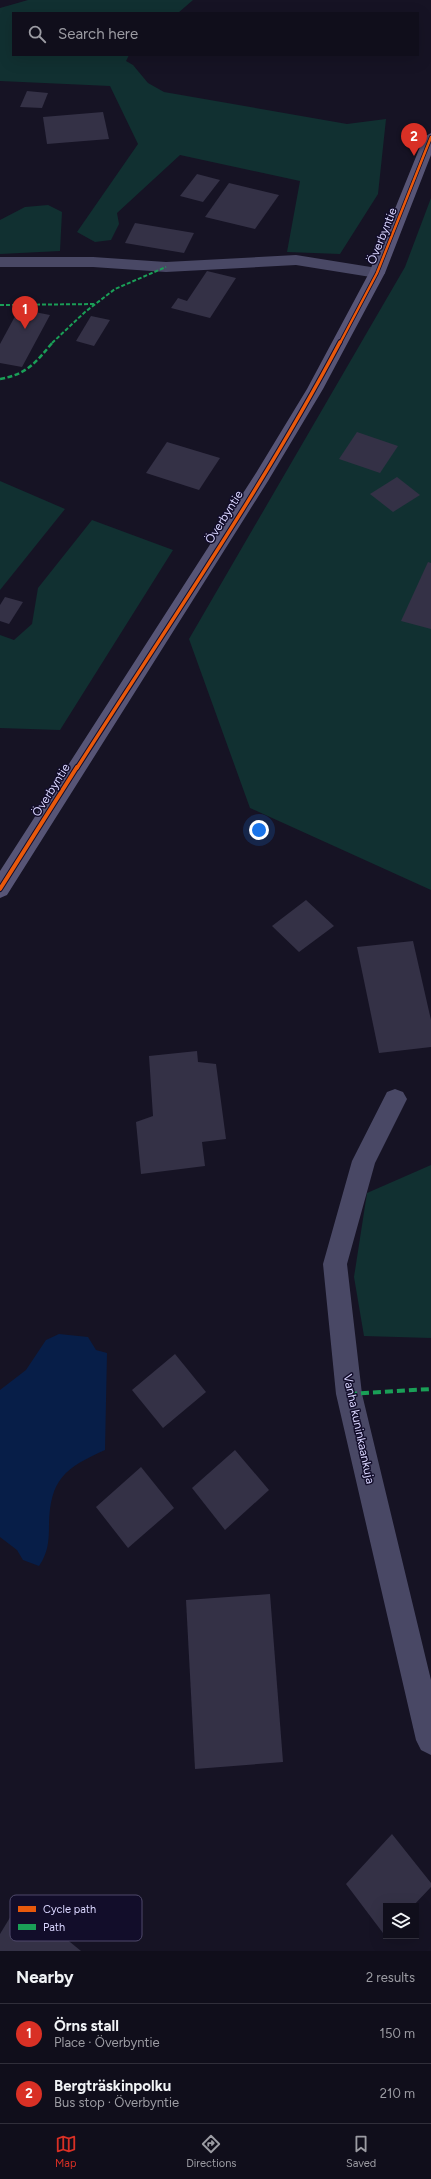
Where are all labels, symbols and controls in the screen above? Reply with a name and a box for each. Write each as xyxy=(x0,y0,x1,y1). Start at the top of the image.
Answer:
search box xyxy=(12,12,419,56)
icon: search xyxy=(26,23,48,45)
text: Search here xyxy=(58,25,138,43)
pin: 2 xyxy=(401,123,427,156)
street label: Överbyntie xyxy=(364,205,400,266)
pin: 1 xyxy=(12,296,38,329)
street label: Överbyntie xyxy=(202,488,246,546)
street label: Överbyntie xyxy=(29,761,73,819)
your location xyxy=(249,820,269,840)
street label: Vanha kuninkaankuja xyxy=(341,1373,377,1485)
legend xyxy=(10,1895,142,1941)
text: Cycle path xyxy=(43,1903,96,1916)
map controls xyxy=(383,1903,419,1939)
button: layers xyxy=(383,1903,419,1939)
text: Path xyxy=(43,1921,65,1934)
text: Nearby xyxy=(16,1967,74,1987)
text: 2 results xyxy=(366,1970,415,1985)
text: Örns stall xyxy=(54,2017,119,2035)
text: 1 xyxy=(26,2026,32,2041)
text: 150 m xyxy=(380,2026,415,2041)
text: Place · Överbyntie xyxy=(54,2035,160,2050)
text: Bergträskinpolku xyxy=(54,2077,171,2095)
text: 2 xyxy=(25,2086,33,2101)
text: 210 m xyxy=(380,2086,415,2101)
text: Bus stop · Överbyntie xyxy=(54,2095,179,2110)
tab: Map xyxy=(55,2133,77,2170)
tab: Directions xyxy=(186,2133,236,2170)
tab: Saved xyxy=(346,2133,376,2170)

